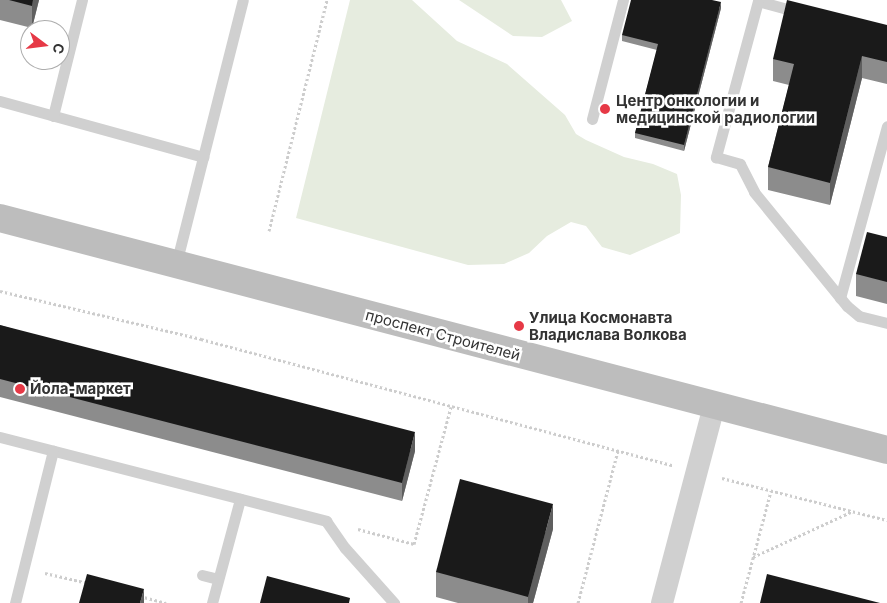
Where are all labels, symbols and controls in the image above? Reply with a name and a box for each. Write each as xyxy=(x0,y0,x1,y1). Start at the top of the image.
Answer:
north arrow xyxy=(20,20,70,70)
text: С xyxy=(49,42,69,56)
place label: Центр онкологии и медицинской радиологии xyxy=(616,91,815,126)
marker: Центр онкологии и медицинской радиологии xyxy=(598,102,612,116)
street label: проспект Строителей xyxy=(364,306,522,364)
place label: Улица Космонавта Владислава Волкова xyxy=(529,308,687,343)
marker: Улица Космонавта Владислава Волкова xyxy=(513,320,525,332)
place label: Йола-маркет xyxy=(30,380,131,398)
marker: Йола-маркет xyxy=(14,383,26,395)

